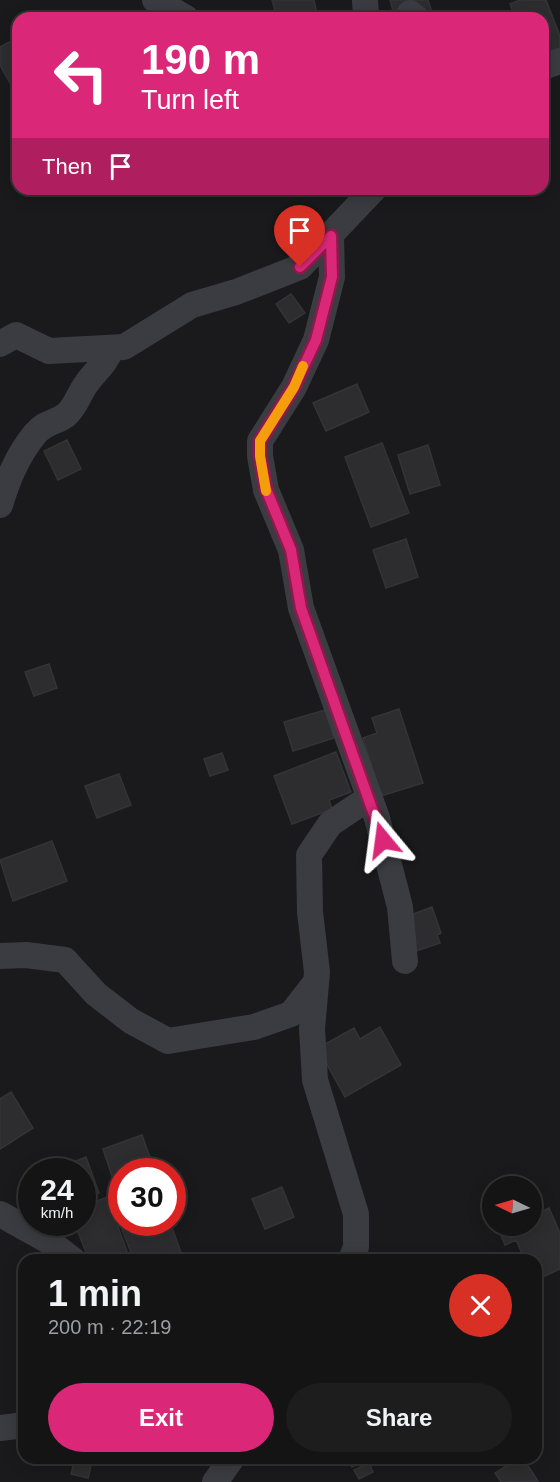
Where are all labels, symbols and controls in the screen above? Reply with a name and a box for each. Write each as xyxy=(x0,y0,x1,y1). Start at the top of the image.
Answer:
icon: left xyxy=(42,36,120,114)
text: 190 m xyxy=(141,36,260,83)
text: Turn left xyxy=(141,85,239,115)
icon: arrive xyxy=(104,150,137,183)
text: Then xyxy=(42,154,92,179)
pin xyxy=(274,205,325,267)
icon: arrive xyxy=(283,214,316,247)
position arrow xyxy=(351,808,415,872)
speed limit sign: 30 xyxy=(108,1158,186,1236)
text: 24 xyxy=(40,1173,74,1206)
north arrow xyxy=(482,1176,542,1236)
map controls xyxy=(482,1176,542,1236)
text: km/h xyxy=(41,1204,73,1221)
text: 1 min xyxy=(48,1273,142,1314)
button: close xyxy=(449,1274,512,1337)
text: 200 m · 22:19 xyxy=(48,1316,171,1338)
button: Exit xyxy=(48,1383,274,1452)
button: Share xyxy=(286,1383,512,1452)

